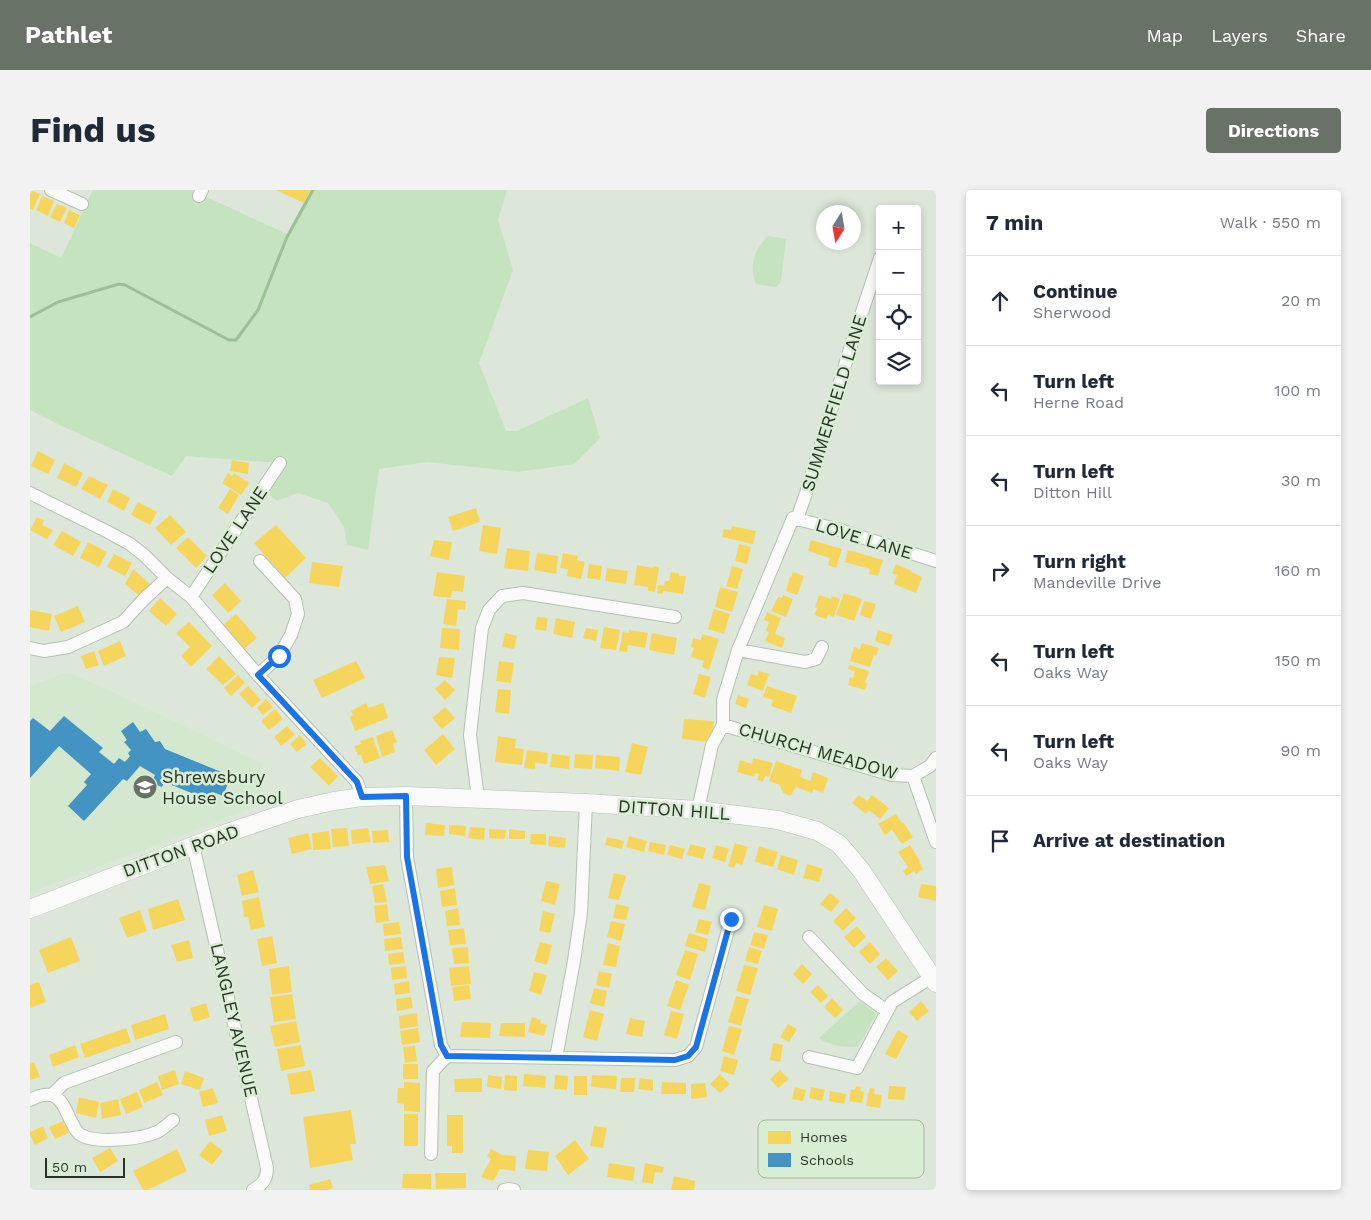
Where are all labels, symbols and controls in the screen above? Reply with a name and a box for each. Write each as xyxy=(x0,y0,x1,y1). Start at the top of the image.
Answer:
text: Pathlet xyxy=(25,21,112,49)
text: Map xyxy=(1146,25,1183,46)
text: Layers xyxy=(1211,25,1268,46)
text: Share xyxy=(1296,25,1346,46)
button: Directions xyxy=(1206,108,1341,153)
text: Find us xyxy=(30,109,156,151)
north arrow xyxy=(816,205,861,250)
map controls xyxy=(876,205,921,385)
button: + xyxy=(876,205,921,250)
text: 7 min xyxy=(986,210,1043,235)
text: Walk · 550 m xyxy=(1220,213,1321,232)
button: − xyxy=(876,250,921,295)
text: Continue xyxy=(1033,280,1117,303)
icon: ahead xyxy=(986,287,1014,315)
text: 20 m xyxy=(1281,291,1321,310)
button: locate xyxy=(876,295,921,340)
text: Sherwood xyxy=(1033,303,1111,322)
street label: SUMMERFIELD LANE xyxy=(797,312,870,494)
button: layers xyxy=(876,340,921,385)
text: Turn left xyxy=(1033,370,1114,393)
icon: left xyxy=(986,377,1014,405)
text: 100 m xyxy=(1274,381,1321,400)
text: Herne Road xyxy=(1033,393,1124,412)
text: Turn left xyxy=(1033,460,1114,483)
icon: left xyxy=(986,467,1014,495)
text: 30 m xyxy=(1281,471,1321,490)
street label: LOVE LANE xyxy=(198,482,271,577)
text: Ditton Hill xyxy=(1033,483,1112,502)
street label: LOVE LANE xyxy=(813,514,915,563)
text: Turn right xyxy=(1033,550,1126,573)
icon: right xyxy=(986,557,1014,585)
text: 160 m xyxy=(1274,561,1321,580)
text: Mandeville Drive xyxy=(1033,573,1161,592)
text: Turn left xyxy=(1033,640,1114,663)
route start xyxy=(268,645,291,668)
icon: left xyxy=(986,647,1014,675)
text: 150 m xyxy=(1275,651,1321,670)
text: Oaks Way xyxy=(1033,663,1108,682)
street label: CHURCH MEADOW xyxy=(736,718,900,783)
text: Turn left xyxy=(1033,730,1114,753)
icon: left xyxy=(986,737,1014,765)
text: 90 m xyxy=(1280,741,1321,760)
text: Oaks Way xyxy=(1033,753,1108,772)
place label: Shrewsbury House School xyxy=(162,766,283,808)
school or university icon: Shrewsbury House School xyxy=(132,774,158,800)
street label: DITTON HILL xyxy=(617,795,731,824)
street label: DITTON ROAD xyxy=(120,820,242,881)
icon: arrive xyxy=(986,827,1014,855)
text: Arrive at destination xyxy=(1033,829,1225,852)
route end xyxy=(720,908,743,931)
street label: LANGLEY AVENUE xyxy=(207,941,262,1099)
legend xyxy=(758,1120,924,1178)
text: Homes xyxy=(800,1129,847,1145)
text: Schools xyxy=(800,1152,854,1168)
scale bar xyxy=(45,1155,125,1178)
text: 50 m xyxy=(52,1159,87,1175)

